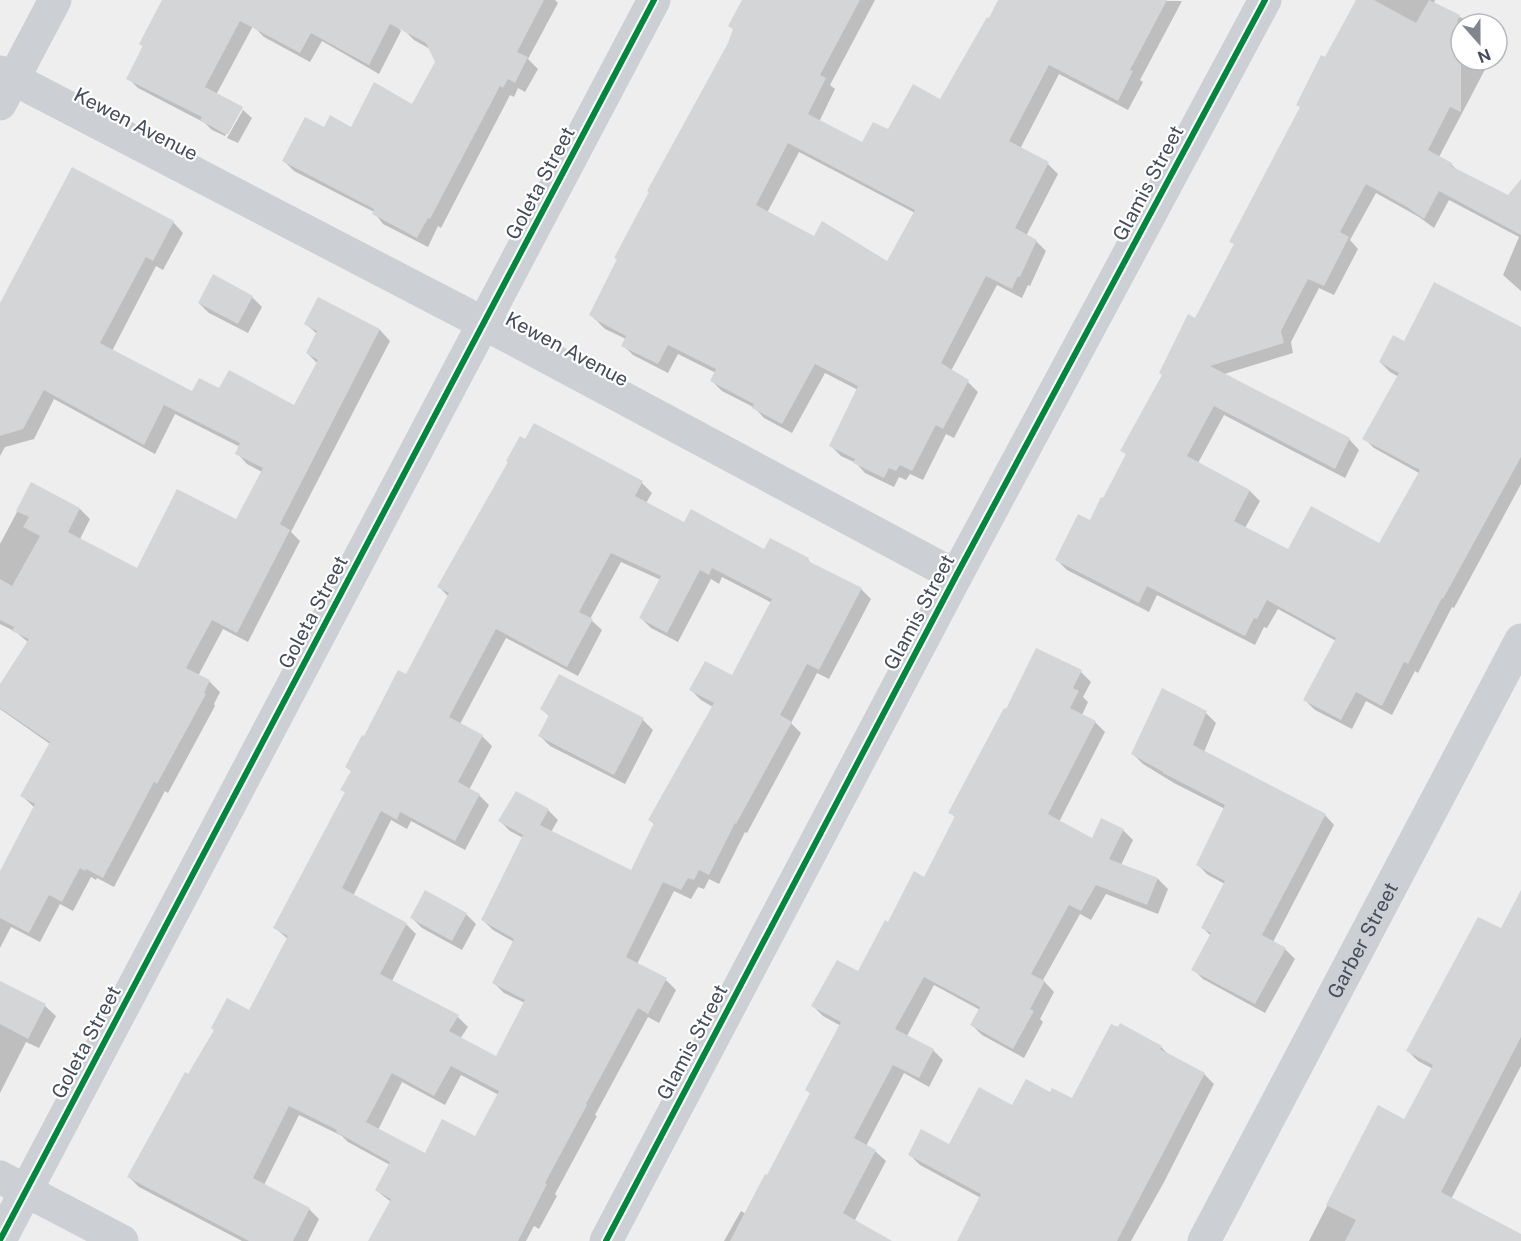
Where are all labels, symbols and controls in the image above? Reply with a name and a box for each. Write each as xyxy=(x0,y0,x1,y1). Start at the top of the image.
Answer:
north arrow xyxy=(1449,12,1509,72)
text: N xyxy=(1475,44,1493,67)
street label: Kewen Avenue xyxy=(70,82,202,166)
street label: Glamis Street xyxy=(1108,121,1188,245)
street label: Goleta Street xyxy=(500,122,580,244)
street label: Kewen Avenue xyxy=(501,306,633,392)
street label: Glamis Street xyxy=(879,550,959,674)
street label: Goleta Street xyxy=(273,551,353,673)
street label: Garber Street xyxy=(1322,878,1403,1002)
street label: Glamis Street xyxy=(652,980,732,1104)
street label: Goleta Street xyxy=(46,981,126,1103)

